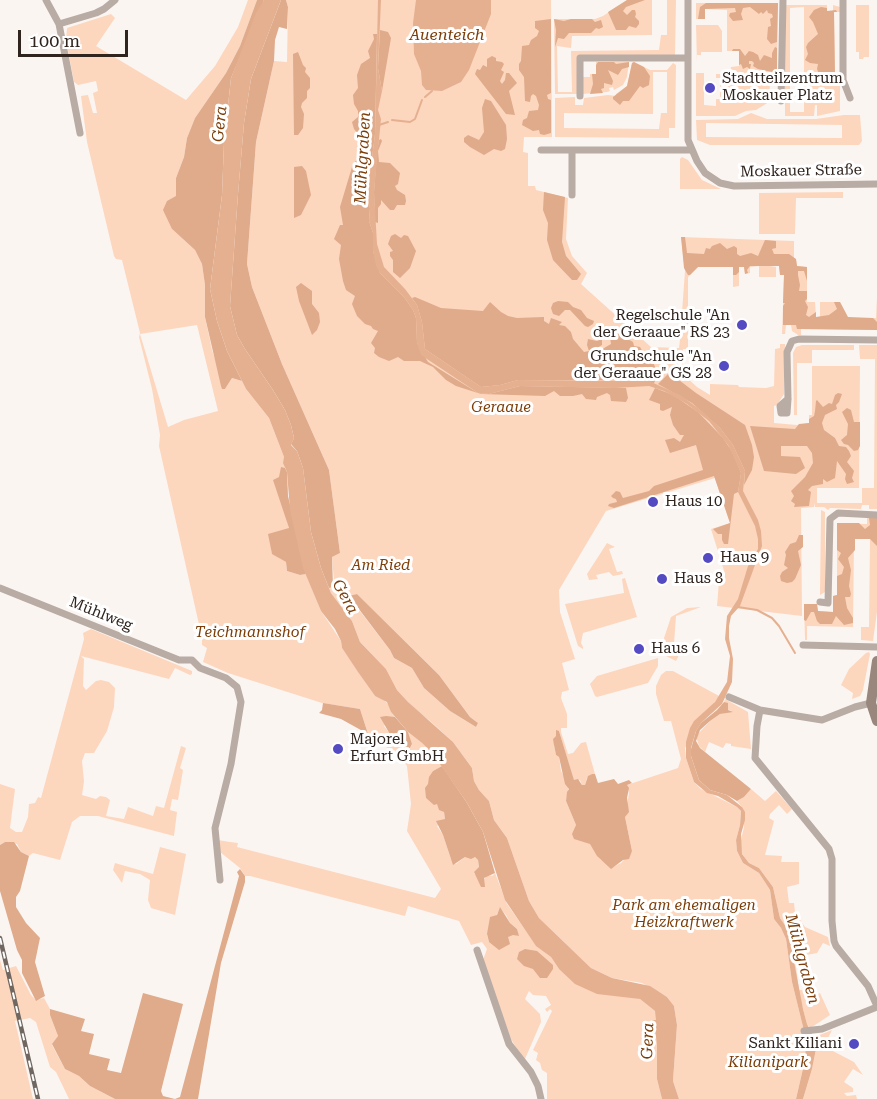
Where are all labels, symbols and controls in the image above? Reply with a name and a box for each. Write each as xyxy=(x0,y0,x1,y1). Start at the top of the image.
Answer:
scale bar xyxy=(21,18,130,56)
water label: Auenteich xyxy=(409,25,485,45)
text: 100 m xyxy=(29,30,80,51)
place label: Stadtteilzentrum Moskauer Platz xyxy=(722,70,843,105)
marker: Stadtteilzentrum Moskauer Platz xyxy=(703,81,717,95)
water label: Gera xyxy=(209,105,231,143)
water label: Mühlgraben xyxy=(351,111,375,205)
street label: Moskauer Straße xyxy=(740,161,862,181)
place label: Regelschule "An der Geraaue" RS 23 xyxy=(593,307,730,342)
marker: Regelschule "An der Geraaue" RS 23 xyxy=(735,318,749,332)
place label: Grundschule "An der Geraaue" GS 28 xyxy=(574,348,712,383)
marker: Grundschule "An der Geraaue" GS 28 xyxy=(717,359,731,373)
park label: Geraaue xyxy=(471,399,531,417)
place label: Haus 10 xyxy=(665,493,722,511)
marker: Haus 10 xyxy=(646,495,660,509)
place label: Haus 9 xyxy=(720,549,769,567)
marker: Haus 9 xyxy=(701,551,715,565)
park label: Am Ried xyxy=(352,557,410,575)
place label: Haus 8 xyxy=(674,570,723,588)
marker: Haus 8 xyxy=(655,572,669,586)
water label: Gera xyxy=(328,576,362,618)
street label: Mühlweg xyxy=(67,593,135,635)
park label: Teichmannshof xyxy=(195,624,305,642)
place label: Haus 6 xyxy=(651,640,700,658)
marker: Haus 6 xyxy=(632,642,646,656)
place label: Majorel Erfurt GmbH xyxy=(350,731,444,766)
marker: Majorel Erfurt GmbH xyxy=(331,742,345,756)
park label: Park am ehemaligen Heizkraftwerk xyxy=(612,897,756,932)
water label: Mühlgraben xyxy=(781,912,823,1006)
water label: Gera xyxy=(638,1022,658,1060)
place label: Sankt Kiliani xyxy=(748,1035,842,1053)
marker: Sankt Kiliani xyxy=(847,1037,861,1051)
park label: Kilianipark xyxy=(728,1054,808,1072)

